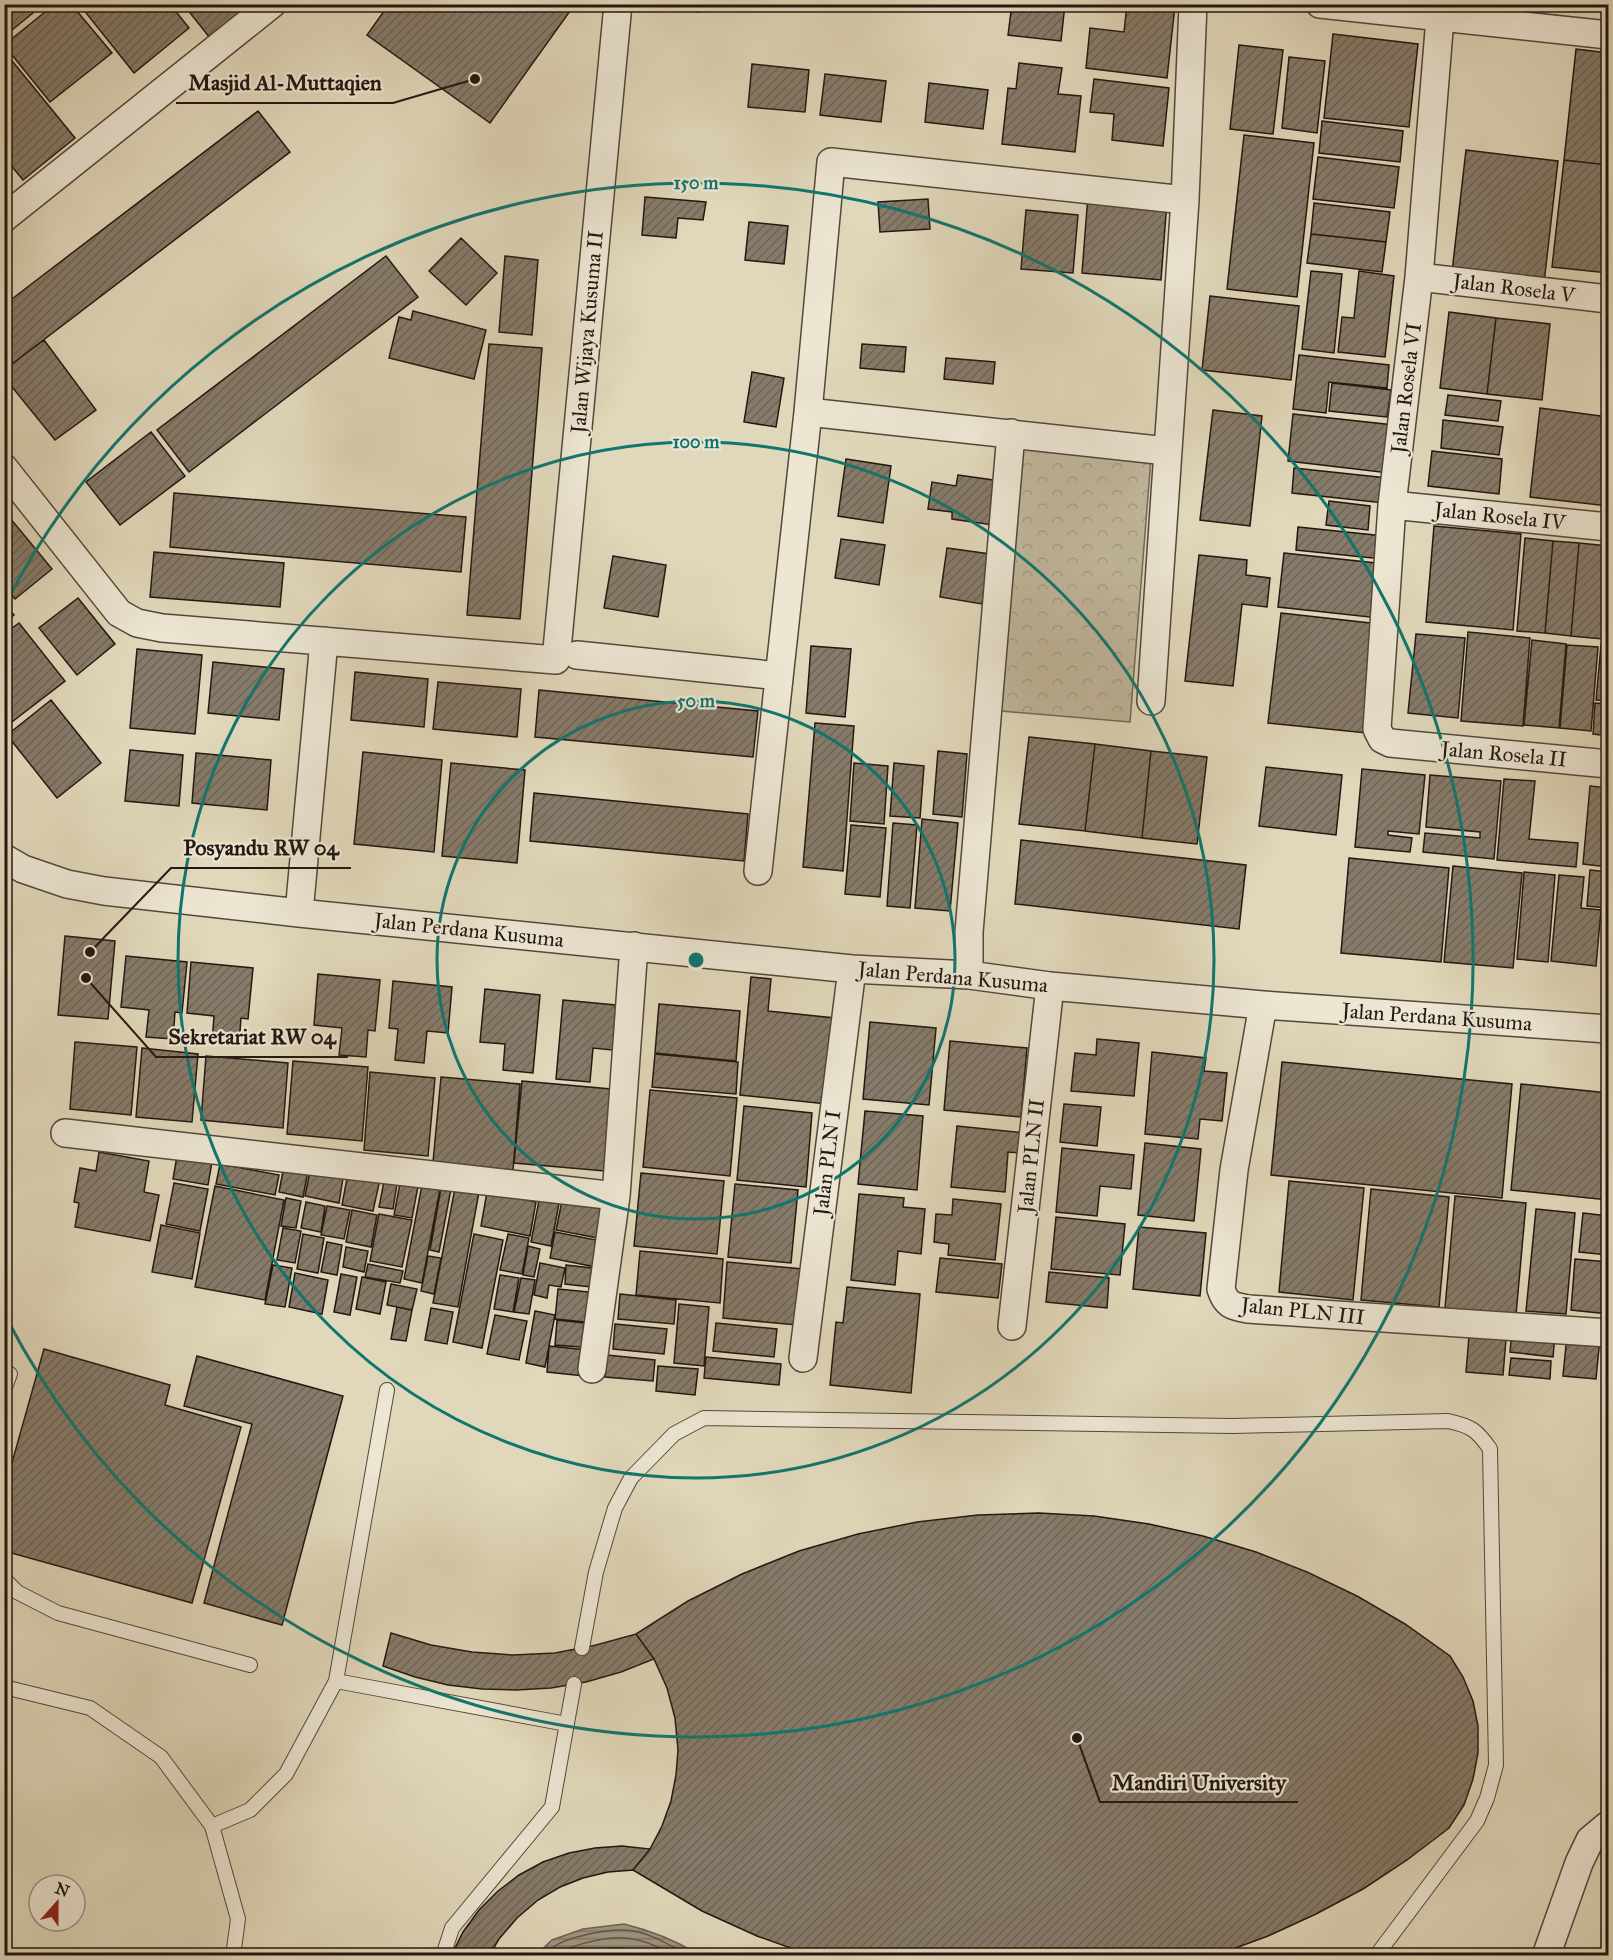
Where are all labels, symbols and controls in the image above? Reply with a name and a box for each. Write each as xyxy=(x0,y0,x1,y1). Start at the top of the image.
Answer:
callout: Masjid Al-Muttaqien xyxy=(176,63,393,103)
text: Masjid Al-Muttaqien xyxy=(188,69,382,96)
text: 150 m xyxy=(674,172,719,194)
street label: Jalan Wijaya Kusuma II xyxy=(565,230,609,436)
street label: Jalan Rosela V xyxy=(1450,267,1578,309)
street label: Jalan Rosela VI xyxy=(1385,321,1427,457)
text: 100 m xyxy=(673,431,720,453)
street label: Jalan Rosela IV xyxy=(1431,496,1568,536)
text: 50 m xyxy=(677,690,716,712)
street label: Jalan Rosela II xyxy=(1438,735,1568,772)
callout: Posyandu RW 04 xyxy=(171,828,351,868)
text: Posyandu RW 04 xyxy=(183,834,341,861)
street label: Jalan Perdana Kusuma xyxy=(371,907,565,953)
centre of rings xyxy=(686,950,706,970)
street label: Jalan Perdana Kusuma xyxy=(855,956,1049,998)
street label: Jalan Perdana Kusuma xyxy=(1339,997,1533,1037)
callout: Sekretariat RW 04 xyxy=(156,1017,348,1057)
text: Sekretariat RW 04 xyxy=(168,1023,338,1050)
street label: Jalan PLN II xyxy=(1012,1097,1050,1217)
street label: Jalan PLN I xyxy=(807,1109,846,1219)
street label: Jalan PLN III xyxy=(1238,1291,1366,1330)
callout: Mandiri University xyxy=(1100,1762,1298,1802)
text: Mandiri University xyxy=(1112,1769,1288,1796)
north arrow xyxy=(27,1873,87,1933)
text: N xyxy=(52,1878,72,1901)

